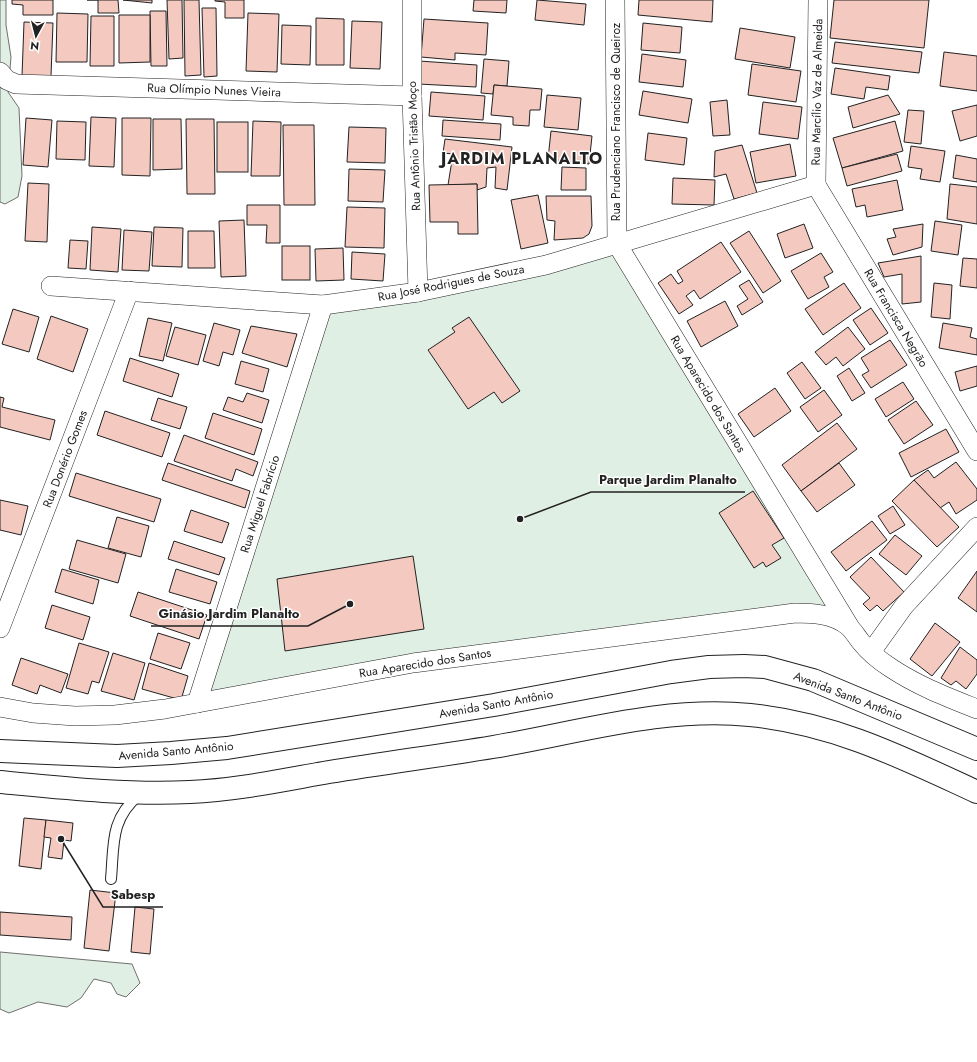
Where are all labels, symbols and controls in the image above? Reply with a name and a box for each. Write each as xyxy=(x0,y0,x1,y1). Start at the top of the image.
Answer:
north arrow xyxy=(16,16,56,56)
street label: Rua Marcílio Vaz de Almeida xyxy=(807,18,827,166)
street label: Rua Prudenciano Francisco de Queiroz xyxy=(607,22,625,221)
text: N xyxy=(29,37,40,54)
street label: Rua Olímpio Nunes Vieira xyxy=(147,79,281,101)
street label: Rua Antônio Tristão Moço xyxy=(403,80,425,211)
district label: JARDIM PLANALTO xyxy=(438,147,603,170)
street label: Rua José Rodrigues de Souza xyxy=(376,260,526,306)
street label: Rua Francisca Negrão xyxy=(859,265,933,371)
street label: Rua Aparecido dos Santos xyxy=(666,332,750,456)
street label: Rua Donério Gomes xyxy=(38,407,92,510)
street label: Rua Miguel Fabrício xyxy=(236,452,284,555)
callout: Parque Jardim Planalto xyxy=(591,467,745,492)
text: Parque Jardim Planalto xyxy=(599,470,737,489)
callout: Ginásio Jardim Planalto xyxy=(151,601,308,626)
text: Ginásio Jardim Planalto xyxy=(158,604,300,623)
street label: Rua Aparecido dos Santos xyxy=(358,644,493,682)
street label: Avenida Santo Antônio xyxy=(791,667,906,725)
street label: Avenida Santo Antônio xyxy=(438,685,555,723)
street label: Avenida Santo Antônio xyxy=(118,737,235,765)
callout: Sabesp xyxy=(103,882,163,907)
text: Sabesp xyxy=(111,885,155,904)

